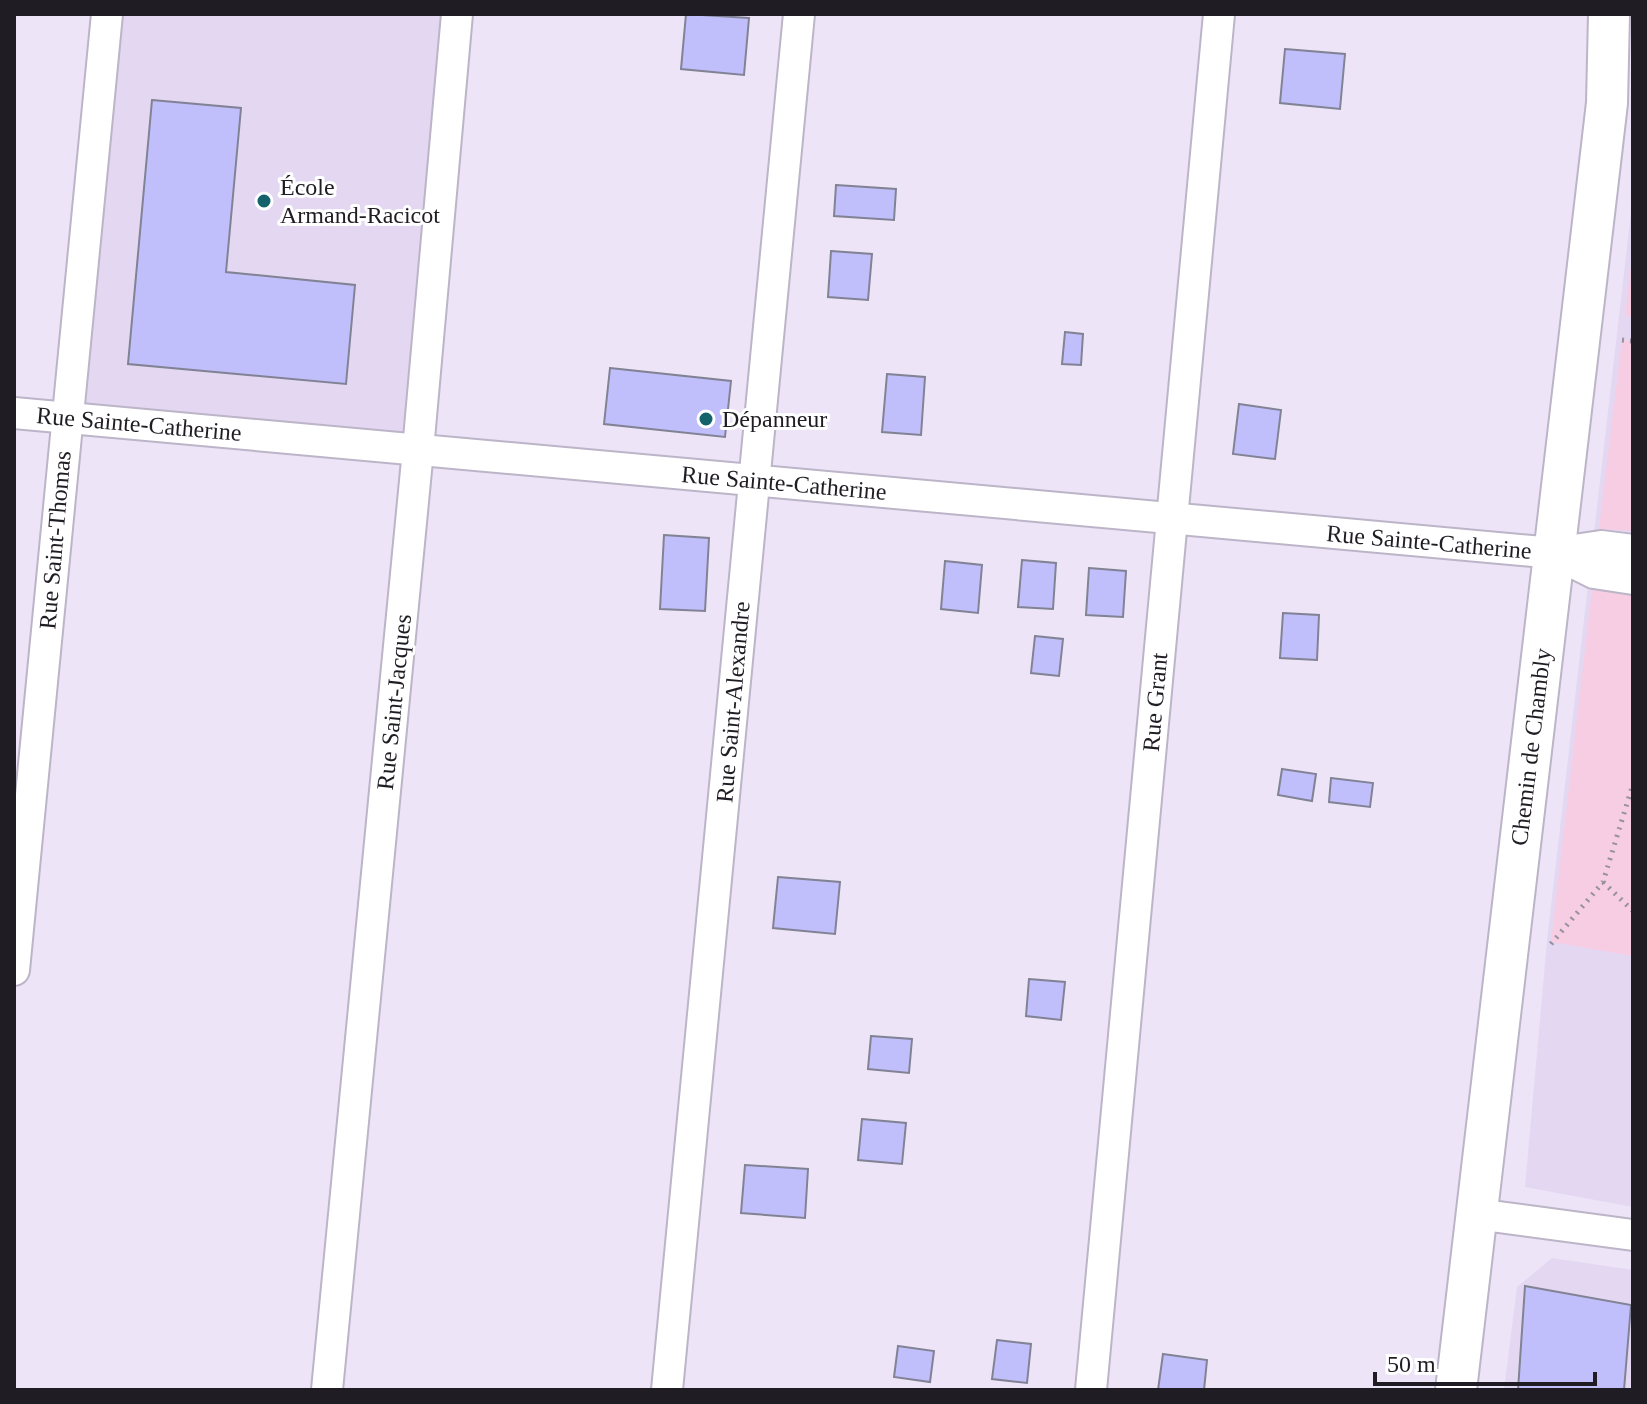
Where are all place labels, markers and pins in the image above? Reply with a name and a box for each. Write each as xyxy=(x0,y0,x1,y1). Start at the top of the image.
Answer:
place label: École Armand-Racicot xyxy=(280,174,440,228)
marker: École Armand-Racicot xyxy=(255,192,273,210)
place label: Dépanneur xyxy=(722,406,827,432)
marker: Dépanneur xyxy=(697,410,715,428)

